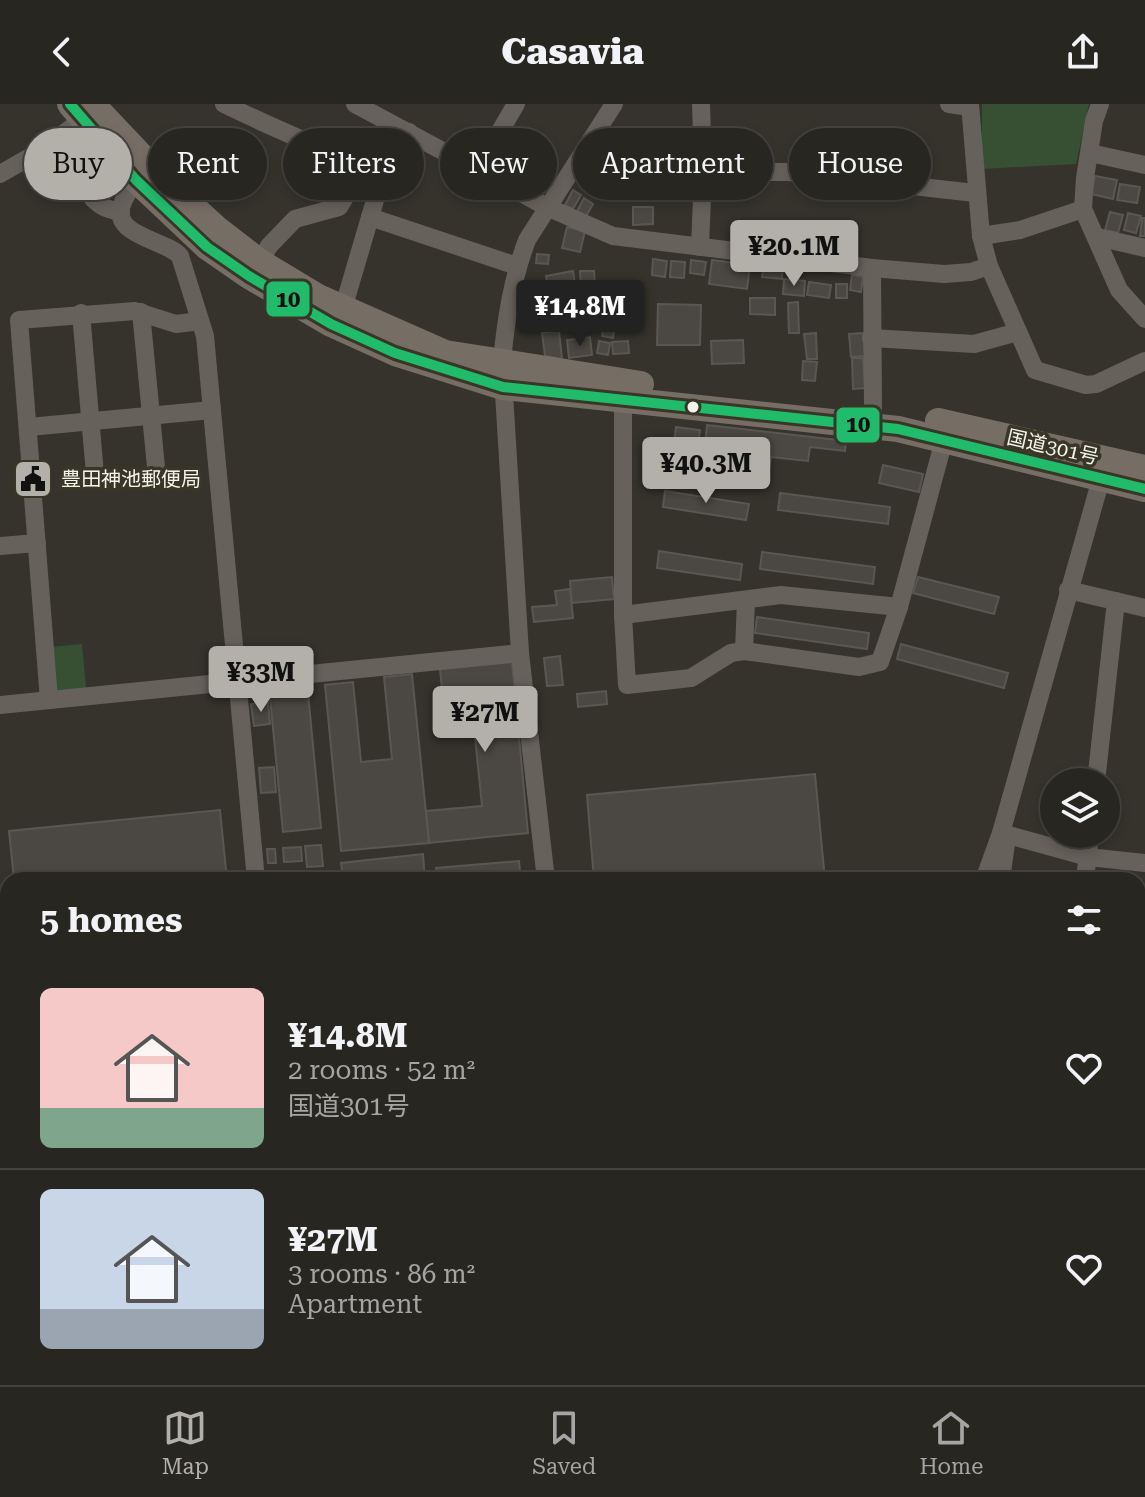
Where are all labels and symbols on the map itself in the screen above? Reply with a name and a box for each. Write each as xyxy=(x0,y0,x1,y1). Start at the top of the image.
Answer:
pin: ¥20.1M xyxy=(729,220,859,288)
line badge: 10 xyxy=(265,280,311,318)
pin: ¥14.8M xyxy=(515,280,645,348)
text: 10 xyxy=(276,287,300,312)
unlabelled marker xyxy=(685,399,701,415)
line badge: 10 xyxy=(835,406,881,444)
text: 10 xyxy=(846,412,870,437)
street label: 国道301号 xyxy=(1005,425,1101,469)
pin: ¥40.3M xyxy=(641,437,771,505)
public building icon: 豊田神池郵便局 xyxy=(12,458,54,500)
place label: 豊田神池郵便局 xyxy=(61,467,201,491)
pin: ¥33M xyxy=(214,646,308,714)
pin: ¥27M xyxy=(438,686,532,754)

